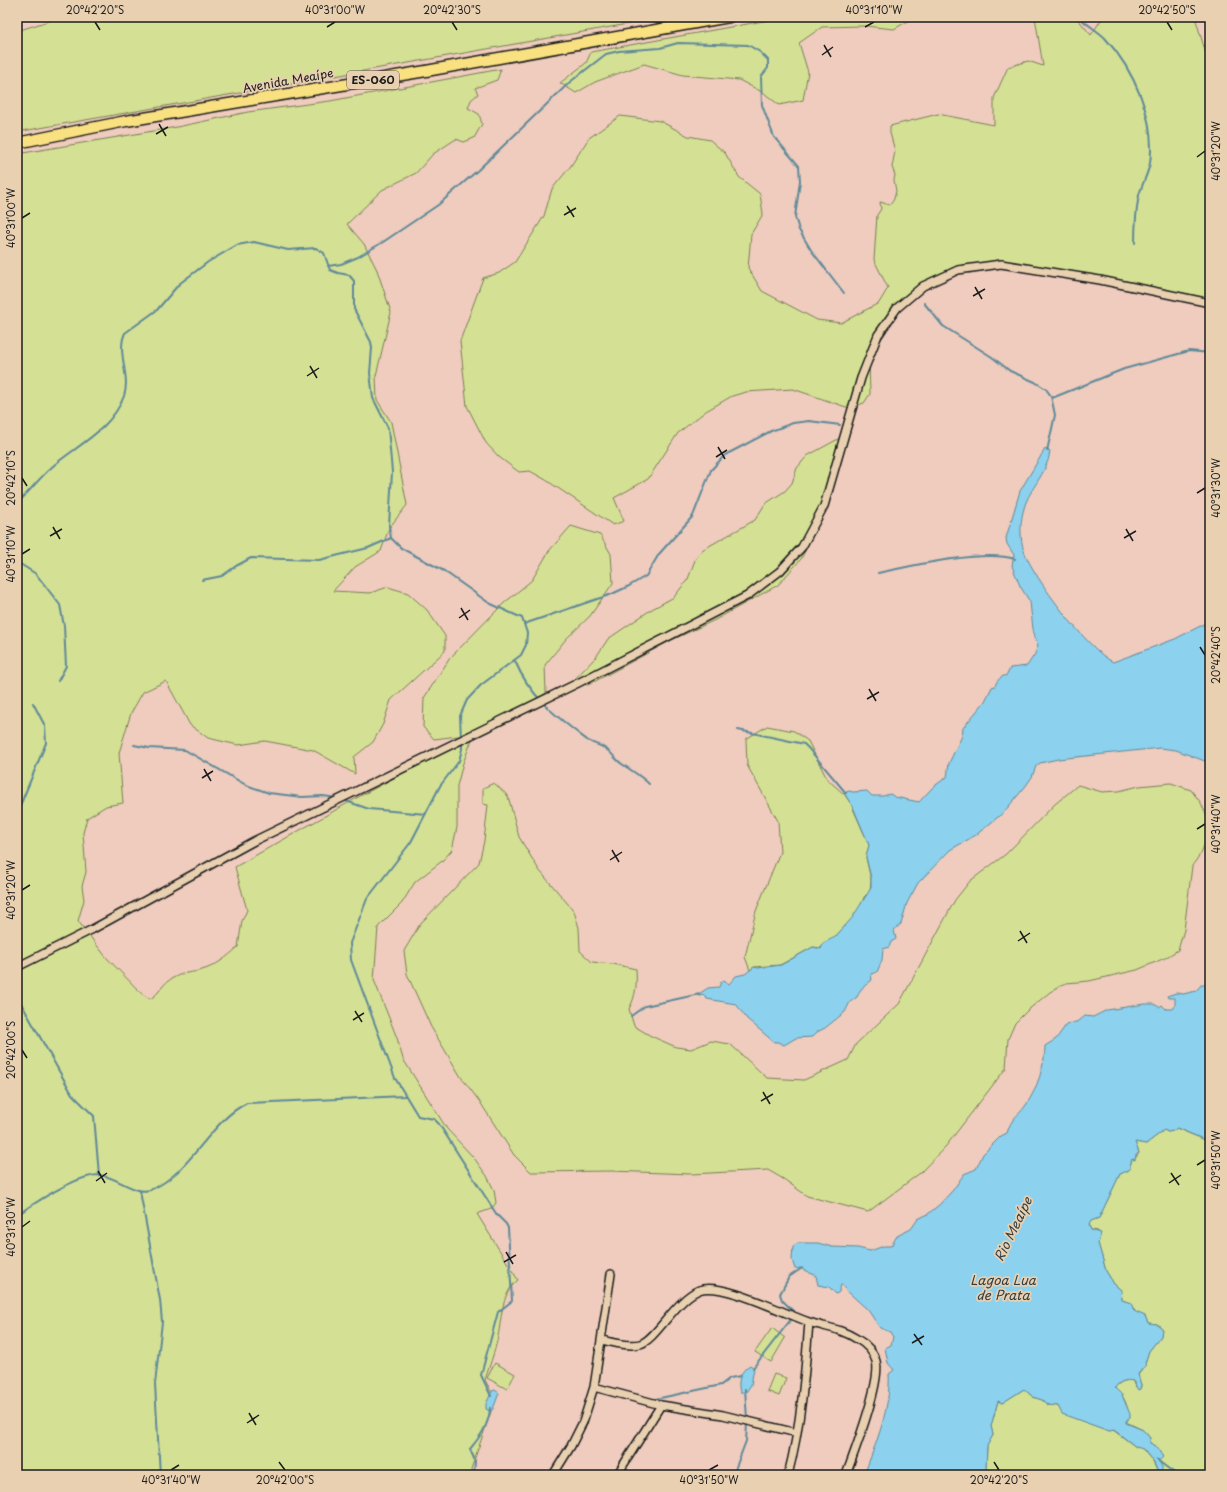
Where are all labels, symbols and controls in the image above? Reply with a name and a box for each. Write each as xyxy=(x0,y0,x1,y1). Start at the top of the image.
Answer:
text: 20°42'20"S xyxy=(66,2,124,17)
text: 40°31'00"W xyxy=(305,2,366,17)
text: 20°42'30"S xyxy=(423,2,481,17)
text: 40°31'10"W xyxy=(845,2,903,17)
text: 20°42'50"S xyxy=(1138,2,1196,17)
street label: Avenida Meaípe xyxy=(241,63,335,97)
road number: ES-060 xyxy=(347,71,399,89)
text: 40°31'20"W xyxy=(1208,120,1223,181)
text: 40°31'00"W xyxy=(3,187,18,248)
text: 20°42'10"S xyxy=(3,450,18,506)
text: 40°31'30"W xyxy=(1208,458,1223,518)
text: 40°31'10"W xyxy=(3,525,18,583)
text: 20°42'40"S xyxy=(1208,626,1223,684)
text: 40°31'40"W xyxy=(1208,794,1223,854)
text: 40°31'20"W xyxy=(3,859,18,920)
text: 20°42'00"S xyxy=(3,1021,18,1079)
text: 40°31'50"W xyxy=(1208,1130,1223,1189)
water label: Rio Meaípe xyxy=(989,1193,1037,1264)
text: 40°31'30"W xyxy=(3,1197,18,1257)
water label: Lagoa Lua de Prata xyxy=(970,1270,1037,1304)
text: 40°31'40"W xyxy=(141,1472,201,1487)
text: 20°42'00"S xyxy=(256,1472,314,1487)
text: 40°31'50"W xyxy=(680,1472,739,1487)
text: 20°42'20"S xyxy=(970,1472,1028,1487)

